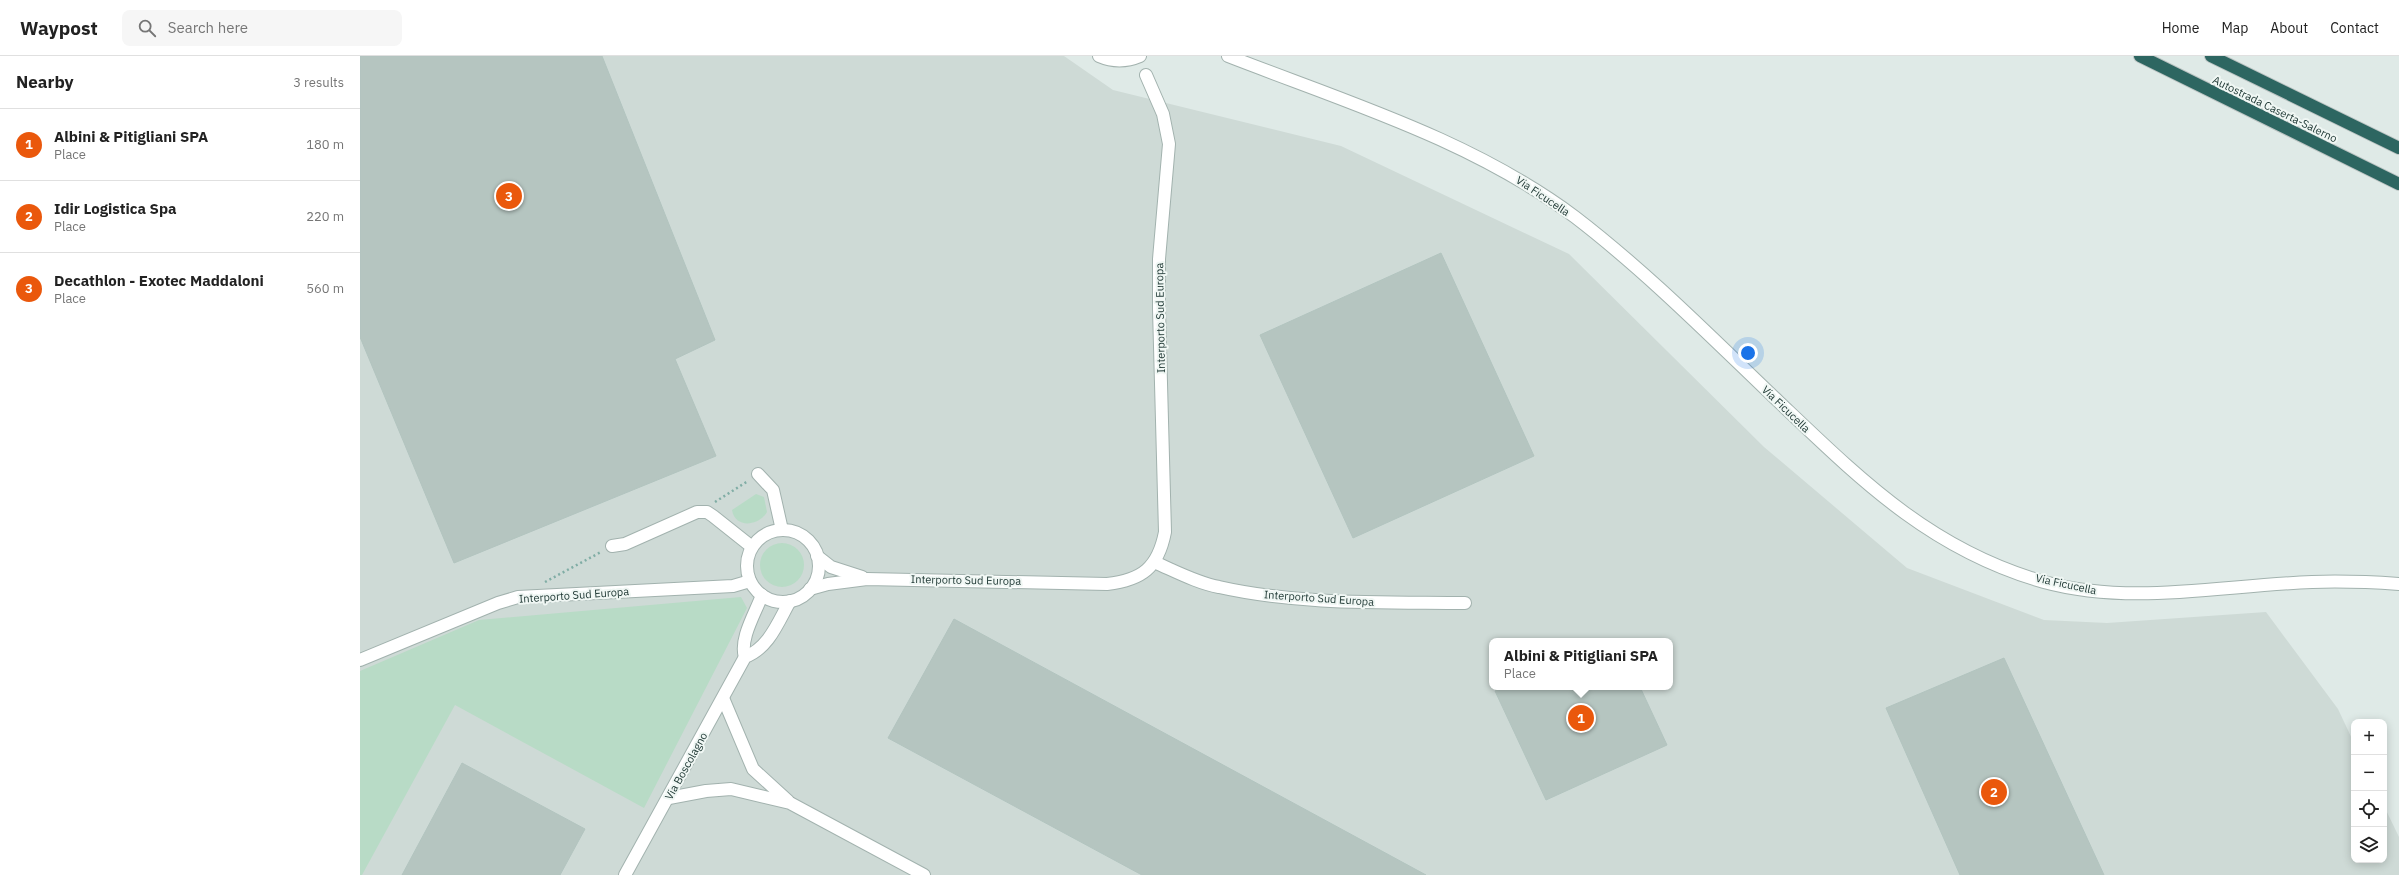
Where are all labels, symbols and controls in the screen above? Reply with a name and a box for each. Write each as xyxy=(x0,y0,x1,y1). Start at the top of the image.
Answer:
search box xyxy=(122,10,402,46)
text: Waypost xyxy=(20,16,98,40)
icon: search xyxy=(136,17,158,39)
text: Search here xyxy=(168,18,248,37)
text: Home xyxy=(2162,19,2199,37)
text: Map xyxy=(2221,19,2248,37)
text: About xyxy=(2270,19,2308,37)
text: Contact xyxy=(2330,19,2379,37)
text: Nearby xyxy=(16,71,74,93)
street label: Autostrada Caserta-Salerno xyxy=(2210,73,2340,145)
text: 3 results xyxy=(293,74,344,91)
text: Albini & Pitigliani SPA xyxy=(54,127,208,146)
text: 1 xyxy=(25,136,33,153)
text: 180 m xyxy=(306,136,344,153)
text: Place xyxy=(54,146,86,163)
street label: Via Ficucella xyxy=(1513,173,1573,219)
pin: 3 xyxy=(496,181,522,211)
text: Idir Logistica Spa xyxy=(54,199,177,218)
text: 2 xyxy=(25,208,33,225)
text: 220 m xyxy=(306,208,344,225)
text: Place xyxy=(54,218,86,235)
street label: Interporto Sud Europa xyxy=(1152,263,1168,373)
text: Decathlon - Exotec Maddaloni xyxy=(54,271,264,290)
text: 3 xyxy=(25,280,33,297)
text: 560 m xyxy=(306,280,344,297)
text: Place xyxy=(54,290,86,307)
your location xyxy=(1738,343,1758,363)
street label: Via Ficucella xyxy=(1759,382,1813,436)
street label: Via Ficucella xyxy=(2034,571,2098,597)
street label: Interporto Sud Europa xyxy=(911,572,1021,588)
street label: Interporto Sud Europa xyxy=(518,584,630,606)
street label: Interporto Sud Europa xyxy=(1263,587,1375,609)
popup xyxy=(1489,638,1673,690)
text: Albini & Pitigliani SPA xyxy=(1504,646,1658,665)
text: Place xyxy=(1504,665,1536,682)
pin: 1 xyxy=(1568,703,1594,733)
map controls xyxy=(2351,719,2387,863)
button: + xyxy=(2351,719,2387,755)
street label: Via Boscolagno xyxy=(662,730,710,802)
button: − xyxy=(2351,755,2387,791)
pin: 2 xyxy=(1981,777,2007,807)
button: locate xyxy=(2351,791,2387,827)
button: layers xyxy=(2351,827,2387,863)

